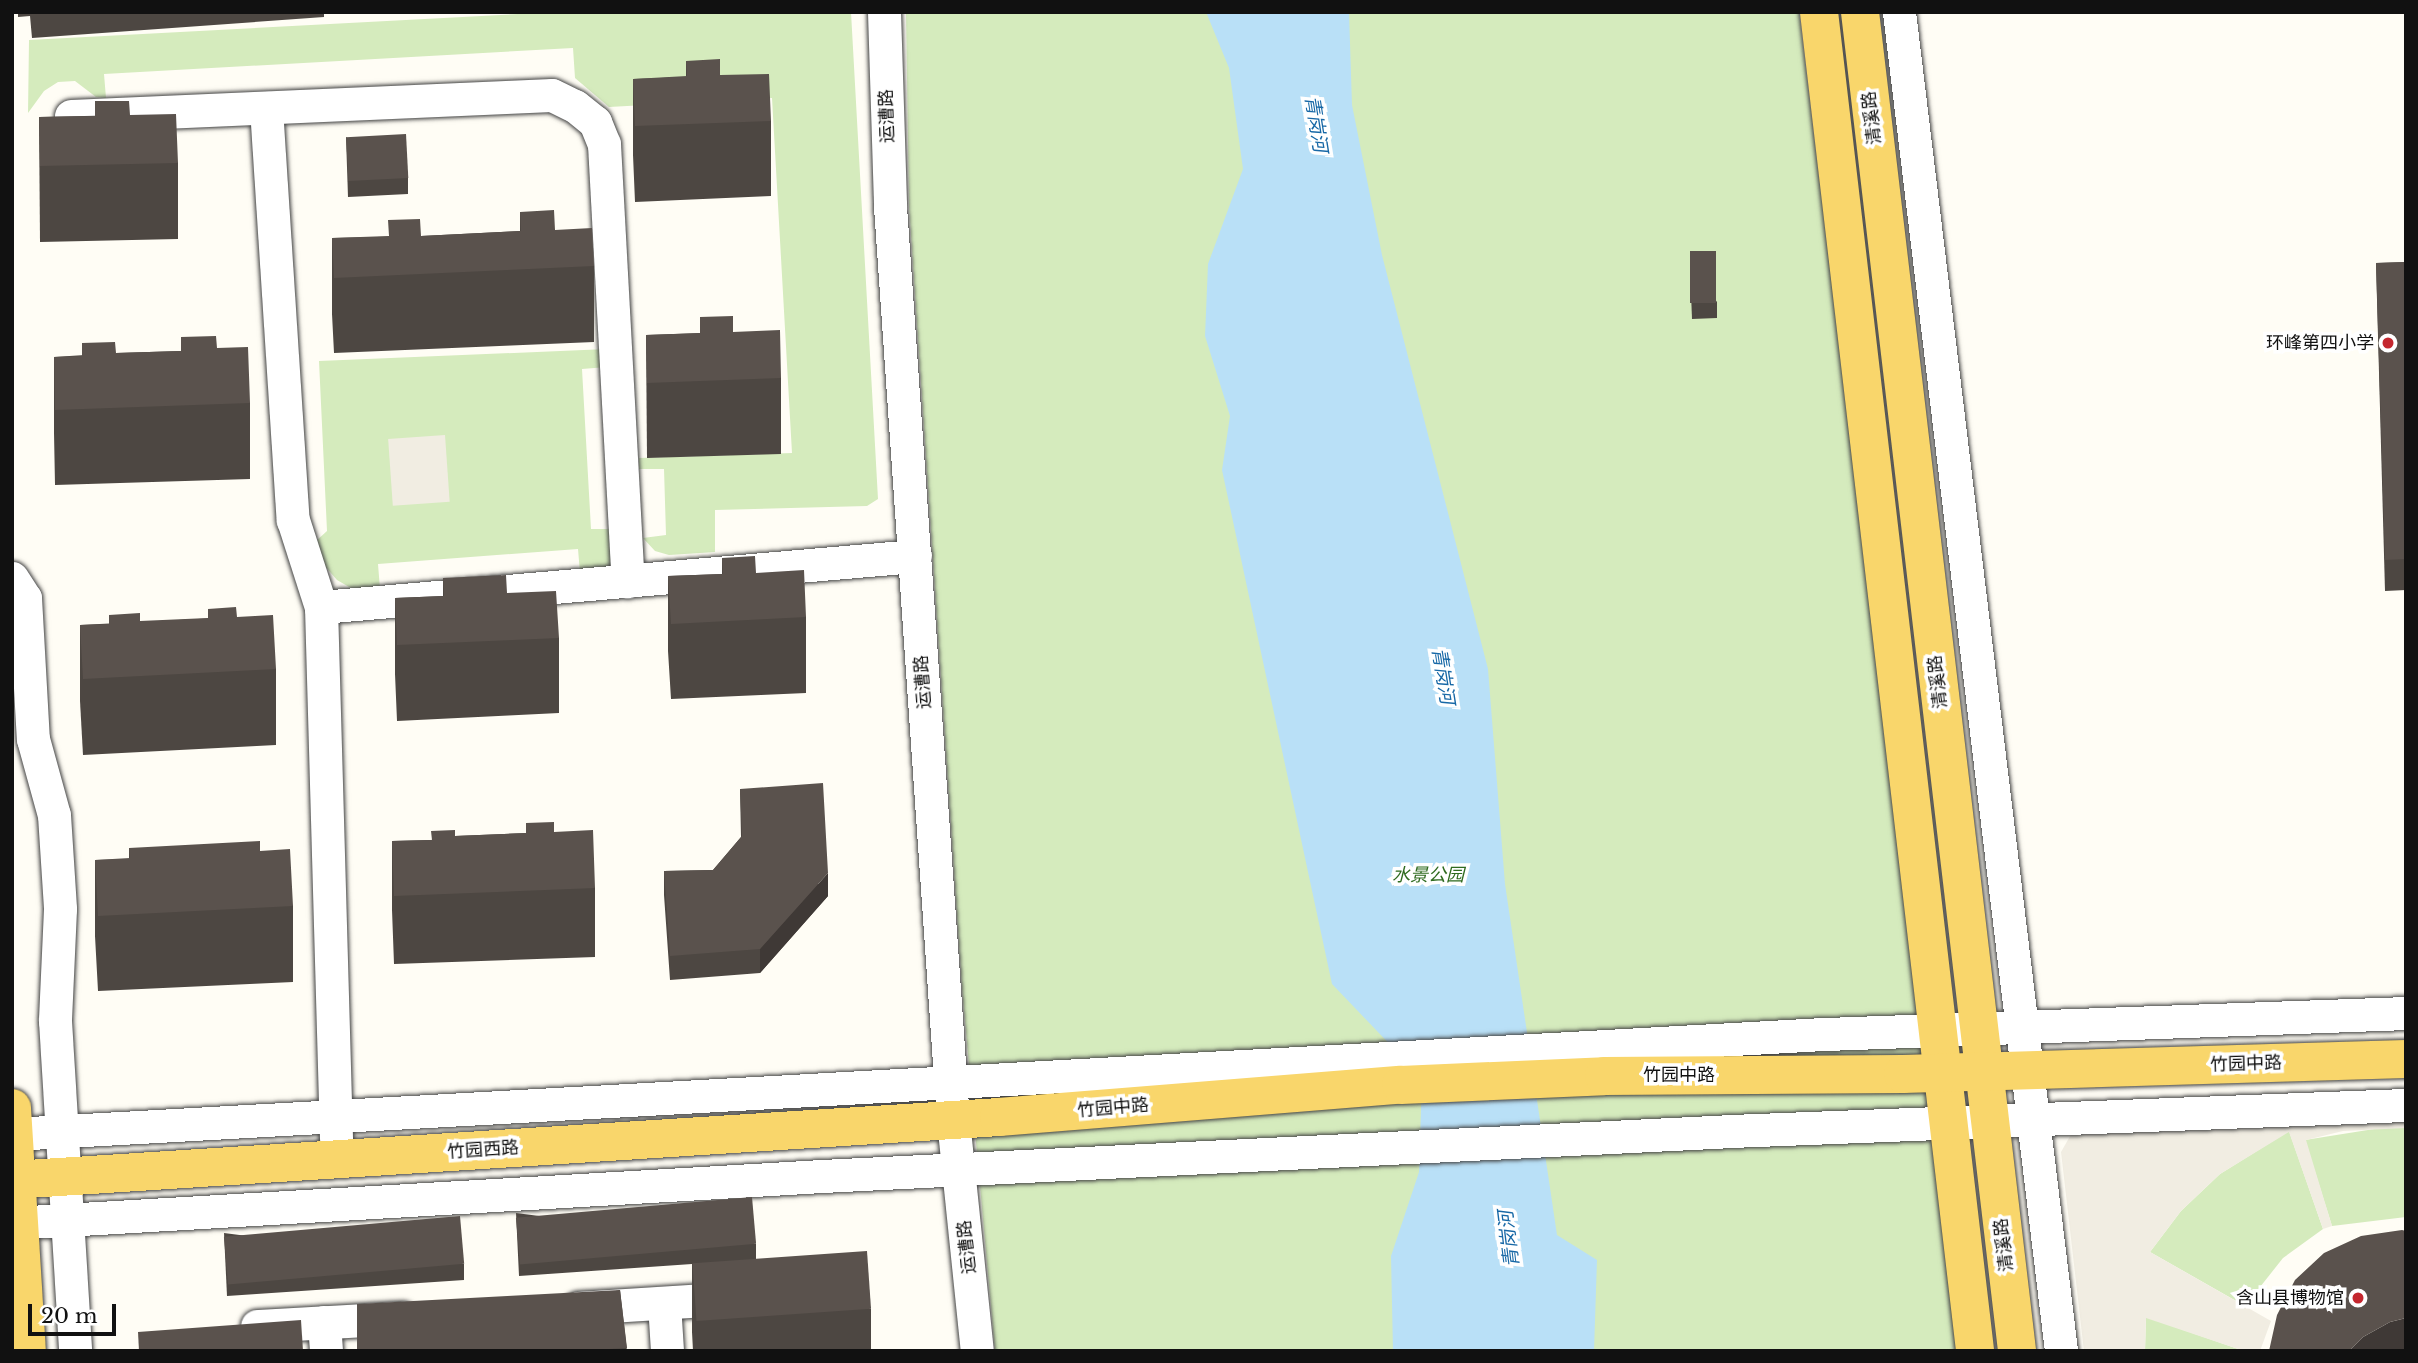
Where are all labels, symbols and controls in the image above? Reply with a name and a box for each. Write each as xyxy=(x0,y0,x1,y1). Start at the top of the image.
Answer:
street label: 运漕路 xyxy=(875,89,899,143)
street label: 清溪路 xyxy=(1858,90,1886,146)
water label: 青岗河 xyxy=(1300,94,1332,154)
place label: 环峰第四小学 xyxy=(2266,332,2374,354)
marker: 环峰第四小学 xyxy=(2380,335,2396,351)
water label: 青岗河 xyxy=(1427,646,1459,706)
street label: 运漕路 xyxy=(910,654,936,710)
street label: 清溪路 xyxy=(1924,654,1952,710)
park label: 水景公园 xyxy=(1392,864,1464,886)
street label: 竹园中路 xyxy=(2210,1052,2282,1076)
street label: 竹园中路 xyxy=(1643,1064,1715,1086)
street label: 竹园中路 xyxy=(1076,1094,1150,1122)
street label: 竹园西路 xyxy=(446,1137,520,1163)
water label: 青岗河 xyxy=(1494,1209,1524,1269)
street label: 清溪路 xyxy=(1990,1217,2018,1273)
street label: 运漕路 xyxy=(953,1219,981,1275)
place label: 含山县博物馆 xyxy=(2236,1287,2344,1309)
scale bar xyxy=(32,1290,119,1334)
marker: 含山县博物馆 xyxy=(2350,1290,2366,1306)
text: 20 m xyxy=(41,1303,98,1329)

